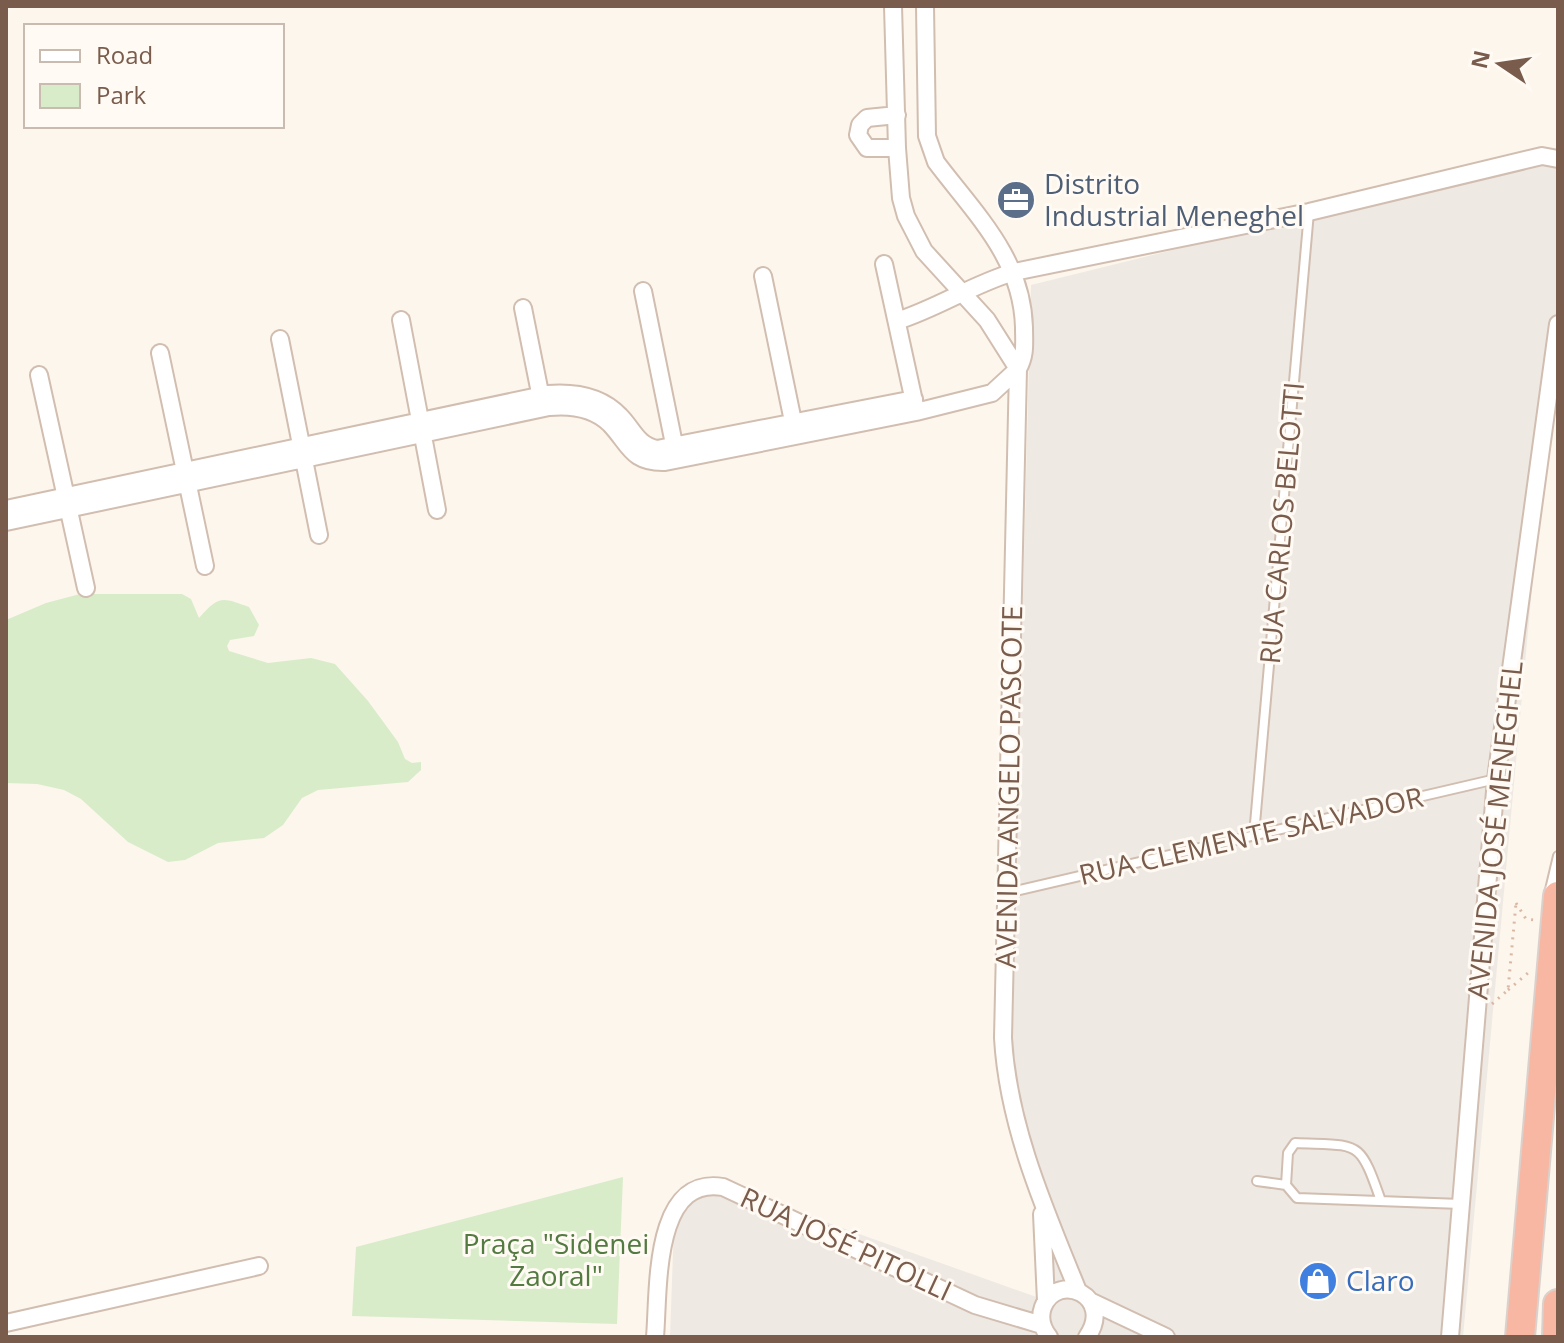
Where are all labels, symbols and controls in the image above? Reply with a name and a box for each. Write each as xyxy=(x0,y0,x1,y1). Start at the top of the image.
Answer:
legend xyxy=(24,24,284,128)
north arrow xyxy=(1460,24,1540,104)
text: Road xyxy=(96,38,153,71)
text: N xyxy=(1463,47,1496,71)
text: Park xyxy=(96,78,147,111)
place label: Distrito Industrial Meneghel xyxy=(1044,164,1304,234)
office icon: Distrito Industrial Meneghel xyxy=(995,179,1037,221)
street label: RUA CARLOS BELOTTI xyxy=(1250,380,1312,666)
street label: AVENIDA ANGELO PASCOTE xyxy=(986,605,1030,969)
street label: AVENIDA JOSÉ MENEGHEL xyxy=(1457,659,1531,1001)
street label: RUA CLEMENTE SALVADOR xyxy=(1075,777,1427,893)
street label: RUA JOSÉ PITOLLI xyxy=(735,1177,958,1309)
park label: Praça "Sidenei Zaoral" xyxy=(463,1224,649,1294)
shop icon: Claro xyxy=(1297,1260,1339,1302)
place label: Claro xyxy=(1346,1261,1415,1299)

